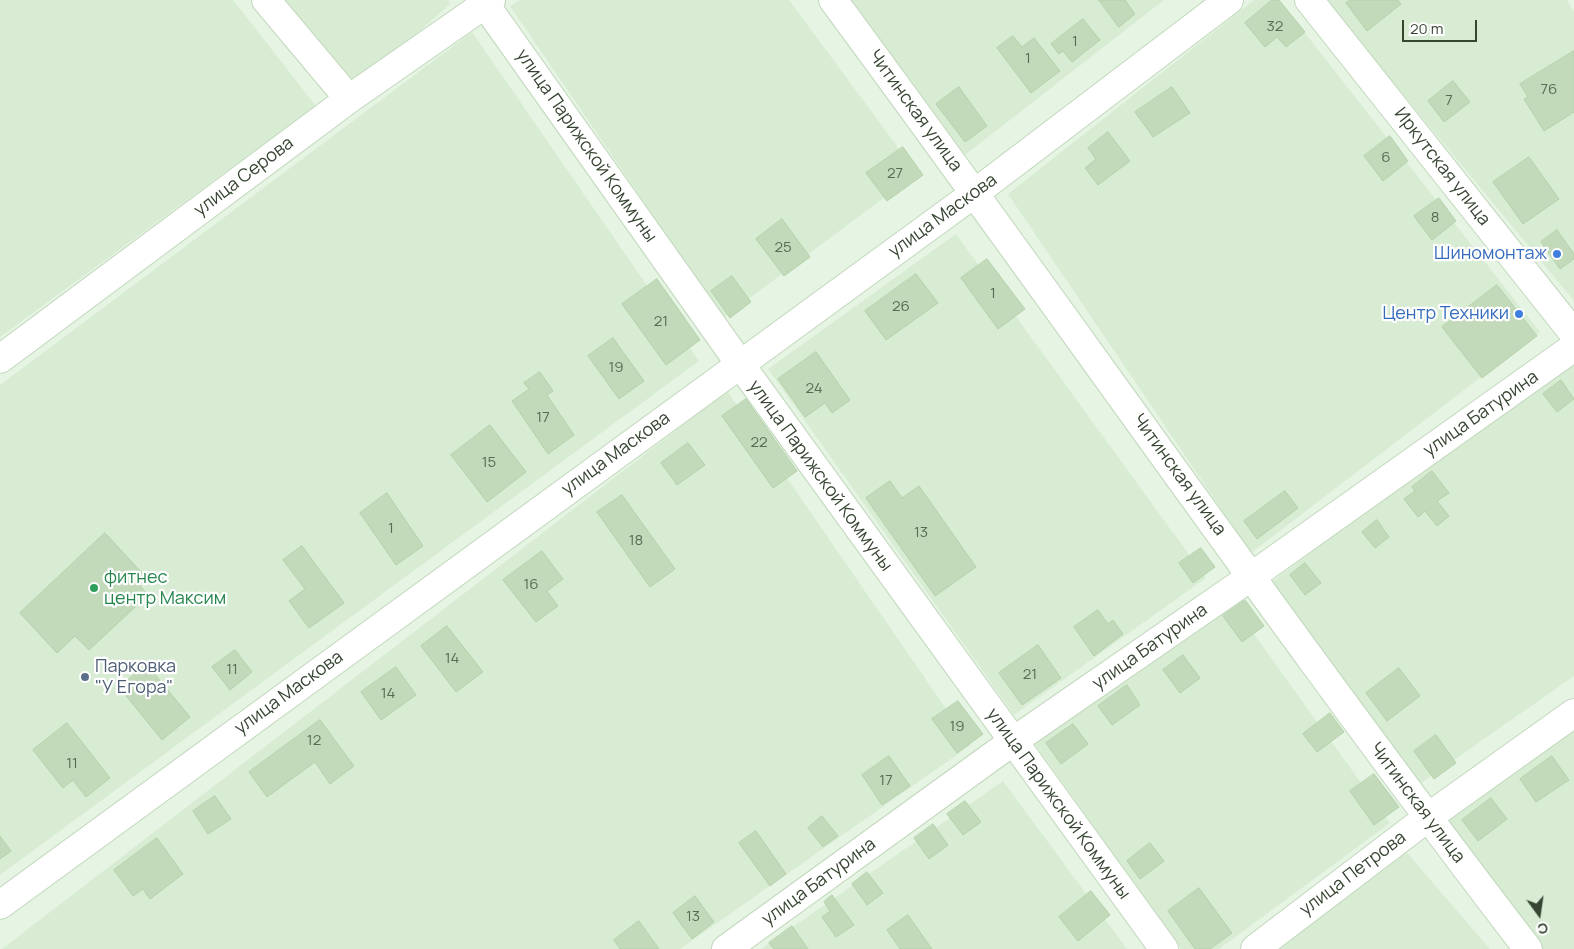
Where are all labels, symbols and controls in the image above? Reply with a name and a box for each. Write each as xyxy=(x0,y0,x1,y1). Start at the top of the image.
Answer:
scale bar xyxy=(1404,10,1479,42)
house number: 32 xyxy=(1267,18,1283,36)
text: 20 m xyxy=(1410,18,1443,39)
house number: 1 xyxy=(1072,33,1078,51)
street label: улица Парижской Коммуны xyxy=(511,45,661,247)
street label: Читинская улица xyxy=(864,46,966,176)
house number: 1 xyxy=(1025,50,1031,68)
house number: 76 xyxy=(1541,81,1557,99)
house number: 7 xyxy=(1445,92,1453,110)
street label: Иркутская улица xyxy=(1389,104,1495,230)
street label: улица Серова xyxy=(190,133,298,221)
house number: 6 xyxy=(1381,149,1391,167)
house number: 27 xyxy=(887,165,903,183)
street label: улица Маскова xyxy=(885,169,1001,263)
house number: 8 xyxy=(1431,209,1439,227)
house number: 25 xyxy=(774,239,792,257)
place label: Шиномонтаж xyxy=(1434,243,1547,265)
marker: Шиномонтаж xyxy=(1551,248,1563,260)
house number: 1 xyxy=(990,285,996,303)
house number: 26 xyxy=(892,298,910,316)
place label: Центр Техники xyxy=(1382,303,1509,325)
marker: Центр Техники xyxy=(1513,308,1525,320)
house number: 21 xyxy=(654,313,668,331)
house number: 19 xyxy=(608,359,624,377)
street label: улица Батурина xyxy=(1419,366,1543,462)
street label: улица Парижской Коммуны xyxy=(743,376,897,576)
house number: 24 xyxy=(805,380,823,398)
street label: улица Маскова xyxy=(558,407,674,501)
house number: 17 xyxy=(536,409,550,427)
street label: Читинская улица xyxy=(1128,410,1230,540)
house number: 22 xyxy=(750,434,768,452)
house number: 15 xyxy=(482,454,496,472)
house number: 1 xyxy=(388,520,394,538)
house number: 13 xyxy=(914,524,928,542)
house number: 18 xyxy=(629,532,643,550)
place label: фитнес центр Максим xyxy=(104,567,226,610)
house number: 16 xyxy=(523,576,539,594)
marker: фитнес центр Максим xyxy=(88,582,100,594)
street label: улица Батурина xyxy=(1088,599,1212,695)
street label: улица Маскова xyxy=(231,646,347,740)
house number: 14 xyxy=(445,650,459,668)
place label: Парковка "У Егора" xyxy=(95,656,176,699)
house number: 11 xyxy=(226,661,238,679)
house number: 21 xyxy=(1023,666,1037,684)
marker: Парковка "У Егора" xyxy=(79,671,91,683)
house number: 14 xyxy=(381,685,395,703)
street label: улица Парижской Коммуны xyxy=(981,704,1135,904)
house number: 19 xyxy=(949,718,965,736)
house number: 12 xyxy=(307,732,321,750)
street label: Читинская улица xyxy=(1365,739,1469,867)
house number: 11 xyxy=(66,755,78,773)
house number: 17 xyxy=(879,772,893,790)
street label: улица Петрова xyxy=(1296,827,1410,921)
street label: улица Батурина xyxy=(758,833,880,931)
north arrow xyxy=(1514,889,1564,939)
house number: 13 xyxy=(686,908,700,926)
text: С xyxy=(1535,919,1550,940)

